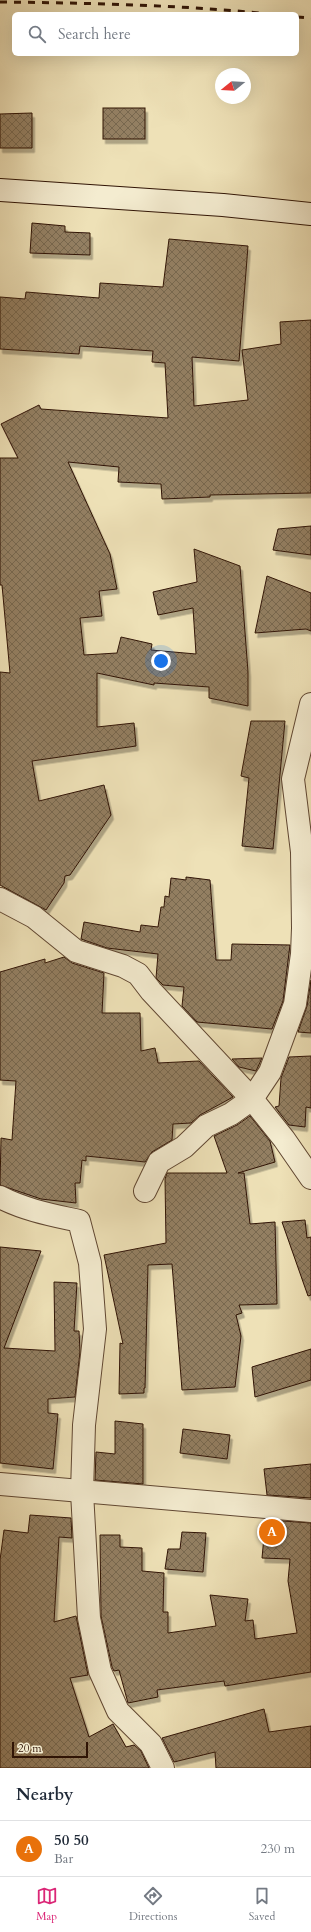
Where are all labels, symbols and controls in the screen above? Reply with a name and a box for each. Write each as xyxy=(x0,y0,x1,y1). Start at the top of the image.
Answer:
search box xyxy=(12,12,299,56)
icon: search xyxy=(26,23,48,45)
text: Search here xyxy=(58,24,131,44)
north arrow xyxy=(215,68,251,104)
your location xyxy=(151,651,171,671)
pin: A xyxy=(259,1517,285,1547)
scale bar xyxy=(12,1740,88,1759)
text: 20 m xyxy=(18,1741,42,1756)
text: Nearby xyxy=(16,1783,73,1806)
text: 50 50 xyxy=(54,1830,89,1850)
text: A xyxy=(24,1840,34,1858)
text: 230 m xyxy=(261,1840,295,1858)
text: Bar xyxy=(54,1850,73,1868)
tab: Map xyxy=(36,1885,58,1924)
tab: Directions xyxy=(129,1885,177,1924)
tab: Saved xyxy=(249,1885,275,1924)

